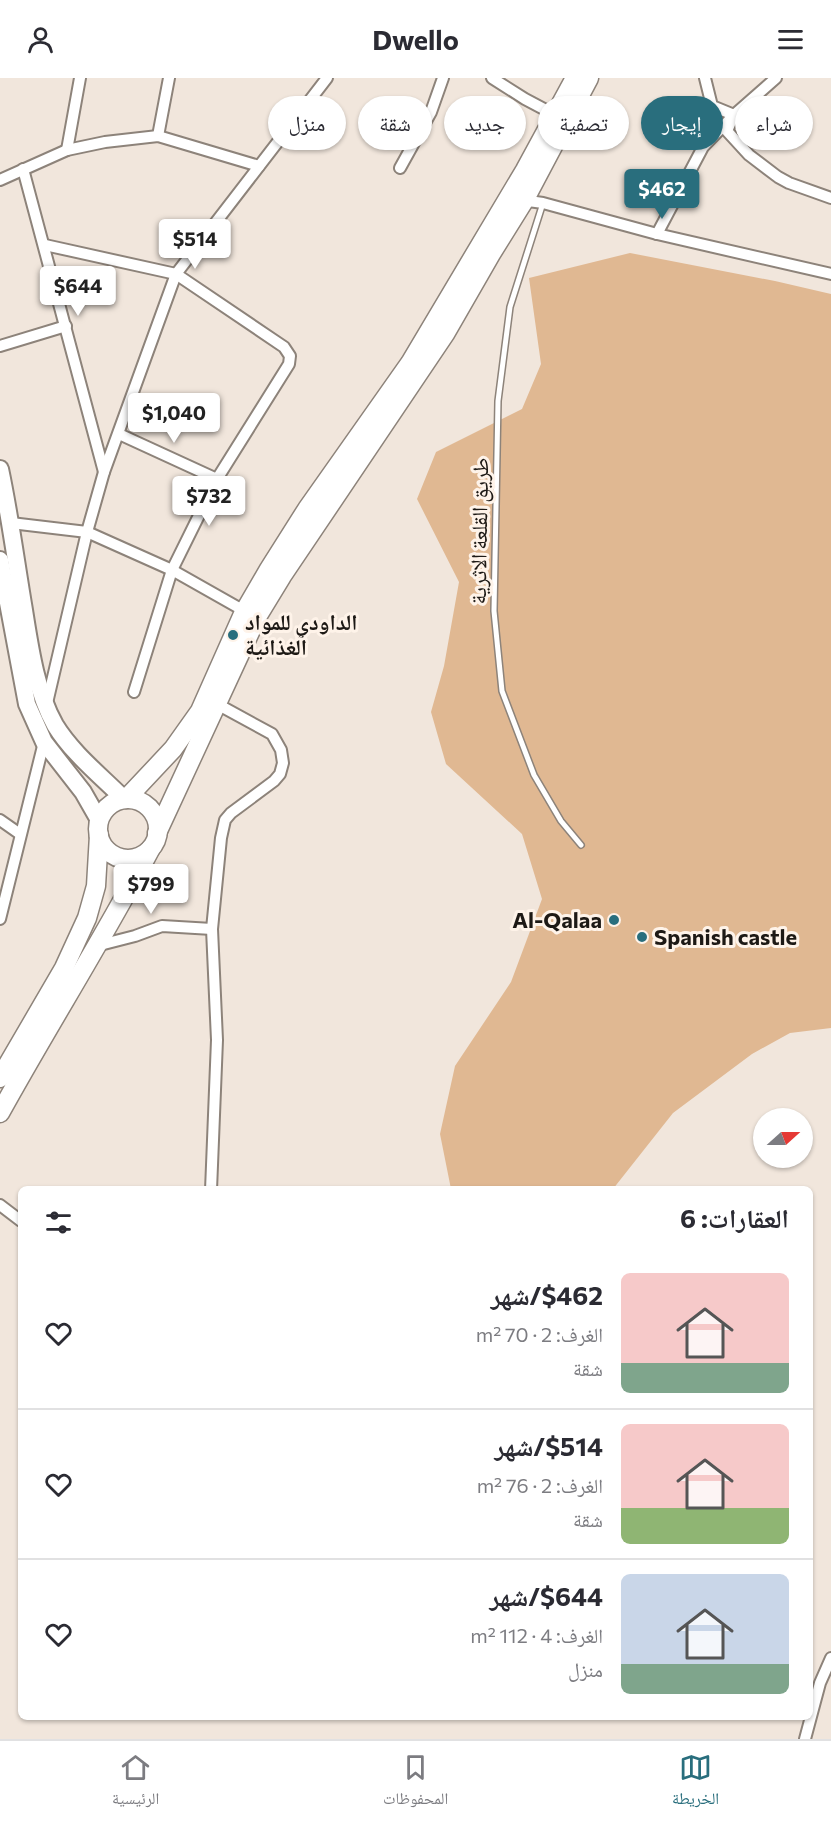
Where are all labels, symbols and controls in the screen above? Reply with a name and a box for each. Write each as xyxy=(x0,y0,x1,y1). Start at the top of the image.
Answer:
icon: person xyxy=(24,23,57,56)
text: Dwello xyxy=(372,23,459,56)
icon: menu xyxy=(774,23,807,56)
chip: منزل xyxy=(268,96,346,150)
chip: شقة xyxy=(358,96,432,150)
chip: جديد xyxy=(444,96,526,150)
chip: تصفية xyxy=(538,96,629,150)
chip: إيجار xyxy=(641,96,723,150)
chip: شراء xyxy=(735,96,813,150)
pin: $462 xyxy=(626,169,698,220)
text: $462 xyxy=(638,176,686,200)
pin: $514 xyxy=(159,219,231,270)
text: $514 xyxy=(173,226,217,250)
pin: $644 xyxy=(42,266,114,317)
text: $644 xyxy=(54,273,102,297)
pin: $1,040 xyxy=(125,393,223,444)
text: $1,040 xyxy=(142,400,206,424)
street label: طريق القلعة الاثرية xyxy=(464,457,494,605)
pin: $732 xyxy=(173,476,245,527)
text: $732 xyxy=(186,483,232,507)
place label: الداودي للمواد الغذائية xyxy=(245,608,357,660)
marker: الداودي للمواد الغذائية xyxy=(226,628,240,642)
pin: $799 xyxy=(115,864,187,915)
text: $799 xyxy=(127,871,175,895)
place label: Al-Qalaa xyxy=(512,906,602,933)
marker: Al-Qalaa xyxy=(607,913,621,927)
place label: Spanish castle xyxy=(654,923,797,950)
marker: Spanish castle xyxy=(635,930,649,944)
north arrow xyxy=(753,1108,813,1168)
map controls xyxy=(753,1108,813,1168)
text: العقارات: 6 xyxy=(680,1202,789,1233)
icon: filters xyxy=(42,1206,75,1239)
text: $462/شهر xyxy=(491,1279,603,1310)
icon: home xyxy=(669,1297,741,1369)
icon: heart xyxy=(42,1317,75,1350)
text: الغرف: 2 · 70 m² xyxy=(476,1322,603,1346)
text: شقة xyxy=(573,1356,603,1380)
text: $514/شهر xyxy=(495,1430,603,1461)
icon: home xyxy=(669,1448,741,1520)
icon: heart xyxy=(42,1468,75,1501)
text: الغرف: 2 · 76 m² xyxy=(477,1473,603,1497)
text: شقة xyxy=(573,1507,603,1531)
text: $644/شهر xyxy=(490,1580,603,1611)
icon: home xyxy=(669,1598,741,1670)
icon: heart xyxy=(42,1618,75,1651)
text: الغرف: 4 · 112 m² xyxy=(470,1623,603,1647)
text: منزل xyxy=(568,1657,603,1681)
tab: الرئيسية xyxy=(112,1751,159,1814)
tab: المحفوظات xyxy=(383,1751,448,1814)
tab: الخريطة xyxy=(672,1751,719,1814)

